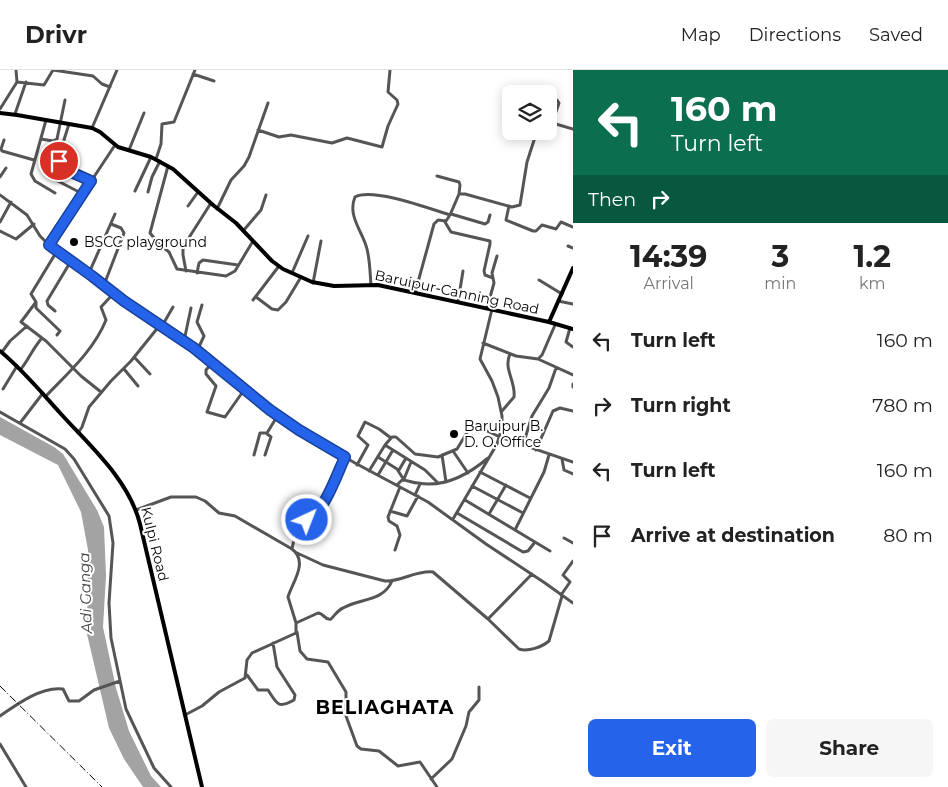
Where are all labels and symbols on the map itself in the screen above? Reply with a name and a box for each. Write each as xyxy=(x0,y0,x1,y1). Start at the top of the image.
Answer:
pin xyxy=(38,140,80,182)
place label: BSCC playground xyxy=(84,233,207,251)
marker: BSCC playground xyxy=(68,236,80,248)
street label: Baruipur-Canning Road xyxy=(373,266,541,318)
place label: Baruipur B. D. O. Office xyxy=(464,417,543,451)
marker: Baruipur B. D. O. Office xyxy=(448,428,460,440)
position arrow xyxy=(280,493,332,545)
street label: Kulpi Road xyxy=(137,505,173,583)
water label: Adi Ganga xyxy=(74,552,96,635)
district label: BELIAGHATA xyxy=(316,696,454,719)

